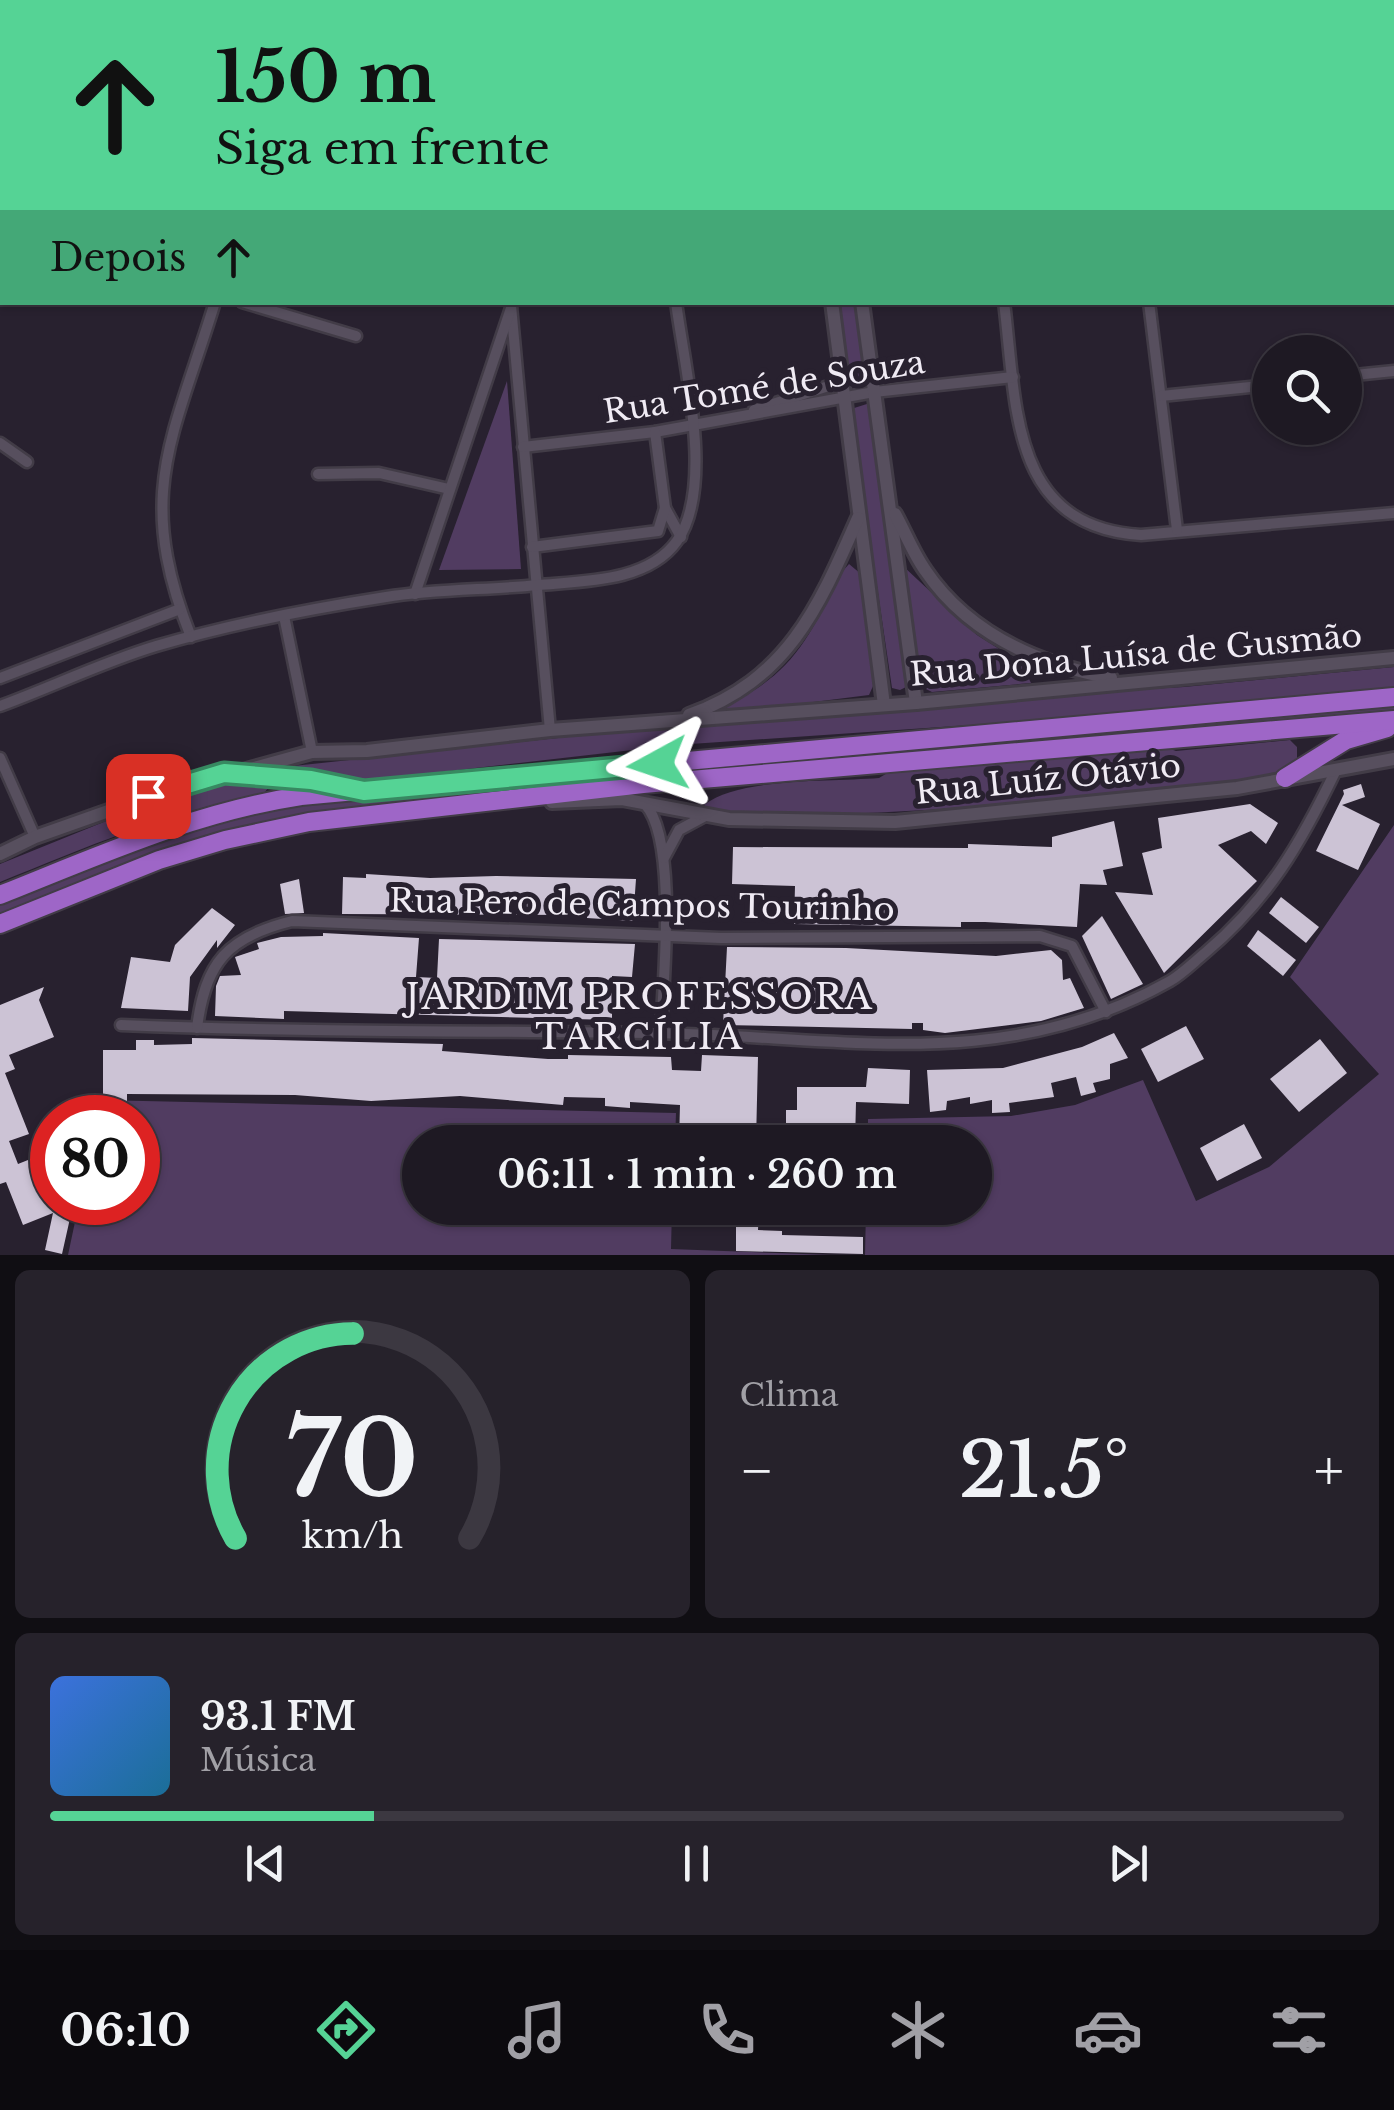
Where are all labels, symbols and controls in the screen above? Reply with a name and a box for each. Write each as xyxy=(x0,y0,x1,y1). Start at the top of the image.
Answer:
text: 150 m xyxy=(215,34,436,121)
icon: ahead xyxy=(50,40,180,170)
text: Siga em frente xyxy=(215,120,550,176)
icon: ahead xyxy=(206,230,261,285)
text: Depois xyxy=(50,234,186,281)
map controls xyxy=(1252,335,1362,445)
button: search xyxy=(1252,335,1362,445)
street label: Rua Tomé de Souza xyxy=(600,342,928,432)
street label: Rua Dona Luísa de Gusmão xyxy=(908,615,1364,695)
position arrow xyxy=(606,712,710,816)
street label: Rua Luíz Otávio xyxy=(913,745,1183,813)
pin xyxy=(106,754,191,839)
icon: arrive xyxy=(121,769,176,824)
street label: Rua Pero de Campos Tourinho xyxy=(389,881,895,929)
district label: JARDIM PROFESSORA TARCÍLIA xyxy=(402,975,874,1058)
speed limit sign: 80 xyxy=(30,1095,160,1225)
text: 06:11 · 1 min · 260 m xyxy=(497,1151,897,1198)
text: Clima xyxy=(740,1375,839,1415)
text: 70 xyxy=(286,1395,418,1524)
text: 21.5° xyxy=(959,1424,1129,1517)
text: − xyxy=(740,1437,774,1505)
text: + xyxy=(1314,1437,1344,1505)
text: km/h xyxy=(302,1513,403,1558)
text: 93.1 FM xyxy=(200,1693,356,1740)
text: Música xyxy=(200,1740,316,1780)
icon: previous xyxy=(238,1836,293,1891)
icon: pause xyxy=(669,1836,724,1891)
icon: next xyxy=(1101,1836,1156,1891)
icon: directions xyxy=(311,1995,381,2065)
icon: music xyxy=(502,1995,572,2065)
icon: phone xyxy=(692,1995,762,2065)
icon: climate xyxy=(883,1995,953,2065)
icon: car xyxy=(1073,1995,1143,2065)
icon: filters xyxy=(1264,1995,1334,2065)
text: 06:10 xyxy=(60,2002,191,2058)

